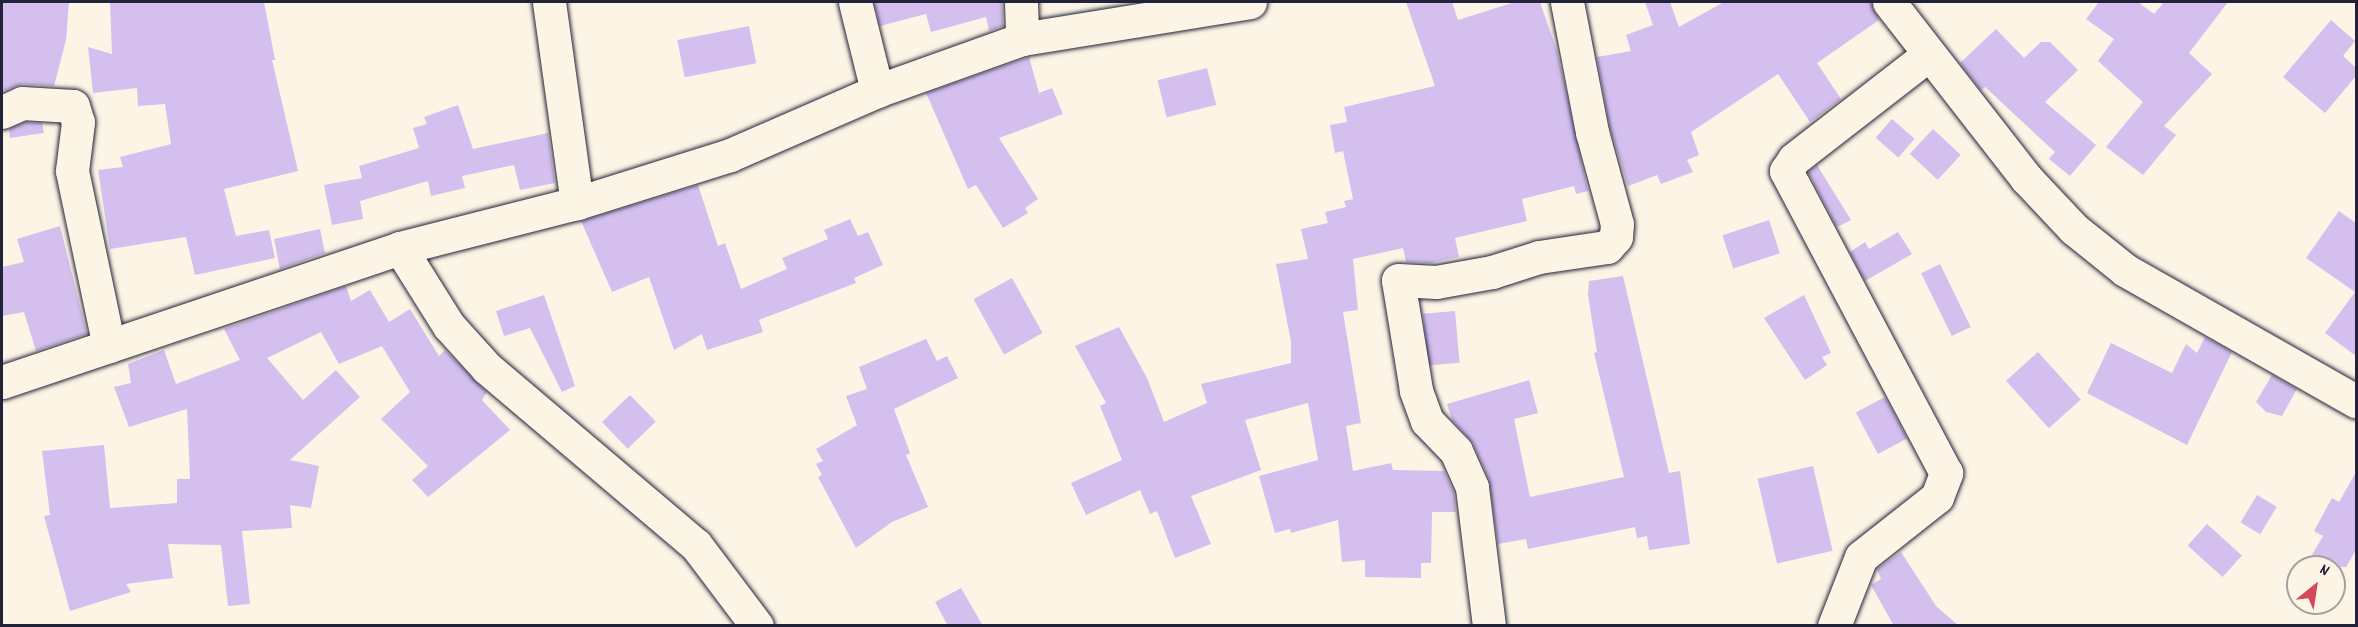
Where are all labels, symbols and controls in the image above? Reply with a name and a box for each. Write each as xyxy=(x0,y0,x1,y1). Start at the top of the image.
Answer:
north arrow xyxy=(2286,555,2346,615)
text: N xyxy=(2315,559,2333,583)

